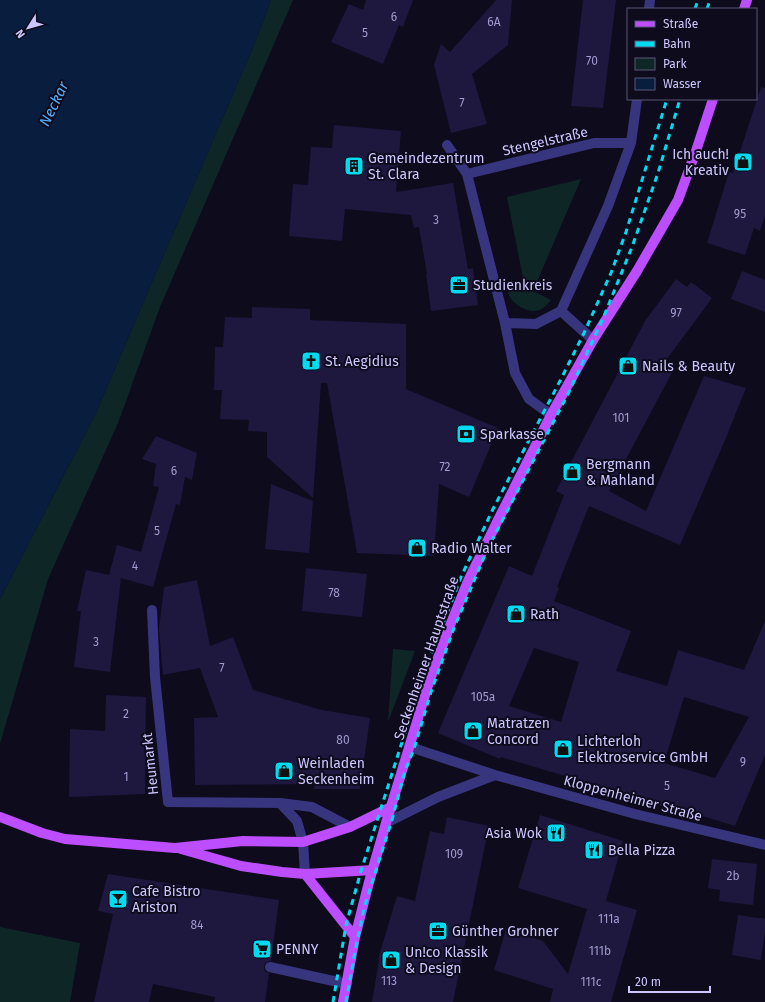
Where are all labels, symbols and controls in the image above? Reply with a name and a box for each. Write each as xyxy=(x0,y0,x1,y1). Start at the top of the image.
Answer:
north arrow xyxy=(8,8,48,48)
legend xyxy=(627,8,757,100)
house number: 6 xyxy=(391,10,397,24)
house number: 6A xyxy=(487,15,501,29)
text: Straße xyxy=(663,17,698,31)
house number: 5 xyxy=(362,26,368,40)
text: N xyxy=(13,27,28,41)
text: Bahn xyxy=(663,37,691,51)
house number: 70 xyxy=(586,54,598,68)
text: Park xyxy=(663,57,687,71)
text: Wasser xyxy=(663,77,702,91)
water label: Neckar xyxy=(36,78,73,129)
house number: 7 xyxy=(459,96,465,110)
street label: Stengelstraße xyxy=(501,123,589,160)
place label: Ich auch! Kreativ xyxy=(672,146,729,179)
place label: Gemeindezentrum St. Clara xyxy=(368,150,485,183)
shop icon: Ich auch! Kreativ xyxy=(732,151,754,173)
building icon: Gemeindezentrum St. Clara xyxy=(343,155,365,177)
house number: 95 xyxy=(734,207,746,221)
house number: 3 xyxy=(433,213,439,227)
office icon: Studienkreis xyxy=(448,274,470,296)
place label: Studienkreis xyxy=(473,277,553,294)
house number: 97 xyxy=(670,306,682,320)
church icon: St. Aegidius xyxy=(300,350,322,372)
place label: St. Aegidius xyxy=(325,353,399,370)
shop icon: Nails & Beauty xyxy=(617,355,639,377)
place label: Nails & Beauty xyxy=(642,358,735,375)
house number: 101 xyxy=(613,411,629,425)
bank icon: Sparkasse xyxy=(455,423,477,445)
place label: Sparkasse xyxy=(480,426,544,443)
place label: Bergmann & Mahland xyxy=(586,456,655,489)
house number: 72 xyxy=(439,460,451,474)
shop icon: Bergmann & Mahland xyxy=(561,461,583,483)
house number: 6 xyxy=(171,464,177,478)
house number: 5 xyxy=(154,524,160,538)
shop icon: Radio Walter xyxy=(406,537,428,559)
place label: Radio Walter xyxy=(431,540,512,557)
house number: 4 xyxy=(132,559,139,573)
street label: Seckenheimer Hauptstraße xyxy=(390,574,463,742)
house number: 78 xyxy=(328,586,340,600)
shop icon: Rath xyxy=(505,603,527,625)
place label: Rath xyxy=(530,606,559,623)
house number: 3 xyxy=(93,635,99,649)
house number: 7 xyxy=(219,661,225,675)
house number: 105a xyxy=(471,690,495,704)
house number: 2 xyxy=(123,707,129,721)
place label: Matratzen Concord xyxy=(487,715,550,748)
shop icon: Matratzen Concord xyxy=(462,720,484,742)
street label: Heumarkt xyxy=(139,731,162,796)
house number: 80 xyxy=(336,733,350,747)
place label: Lichterloh Elektroservice GmbH xyxy=(577,733,708,766)
shop icon: Lichterloh Elektroservice GmbH xyxy=(552,738,574,760)
place label: Weinladen Seckenheim xyxy=(298,755,375,788)
house number: 9 xyxy=(740,755,746,769)
shop icon: Weinladen Seckenheim xyxy=(273,760,295,782)
house number: 1 xyxy=(123,770,129,784)
street label: Kloppenheimer Straße xyxy=(562,772,704,825)
house number: 5 xyxy=(664,779,670,793)
restaurant icon: Asia Wok xyxy=(545,822,567,844)
place label: Asia Wok xyxy=(485,825,543,842)
restaurant icon: Bella Pizza xyxy=(583,839,605,861)
place label: Bella Pizza xyxy=(608,842,675,859)
house number: 109 xyxy=(445,847,463,861)
house number: 2b xyxy=(726,869,740,883)
place label: Cafe Bistro Ariston xyxy=(132,883,200,916)
bar icon: Cafe Bistro Ariston xyxy=(107,888,129,910)
house number: 111a xyxy=(598,912,620,926)
house number: 84 xyxy=(191,918,204,932)
office icon: Günther Grohner xyxy=(427,920,449,942)
place label: Günther Grohner xyxy=(452,923,559,940)
supermarket icon: PENNY xyxy=(251,938,273,960)
place label: PENNY xyxy=(276,941,319,958)
place label: Un!co Klassik & Design xyxy=(405,944,489,977)
house number: 111b xyxy=(589,944,611,958)
shop icon: Un!co Klassik & Design xyxy=(380,949,402,971)
scale bar xyxy=(629,968,710,994)
house number: 113 xyxy=(381,974,397,988)
house number: 111c xyxy=(581,975,602,989)
text: 20 m xyxy=(635,975,661,989)

